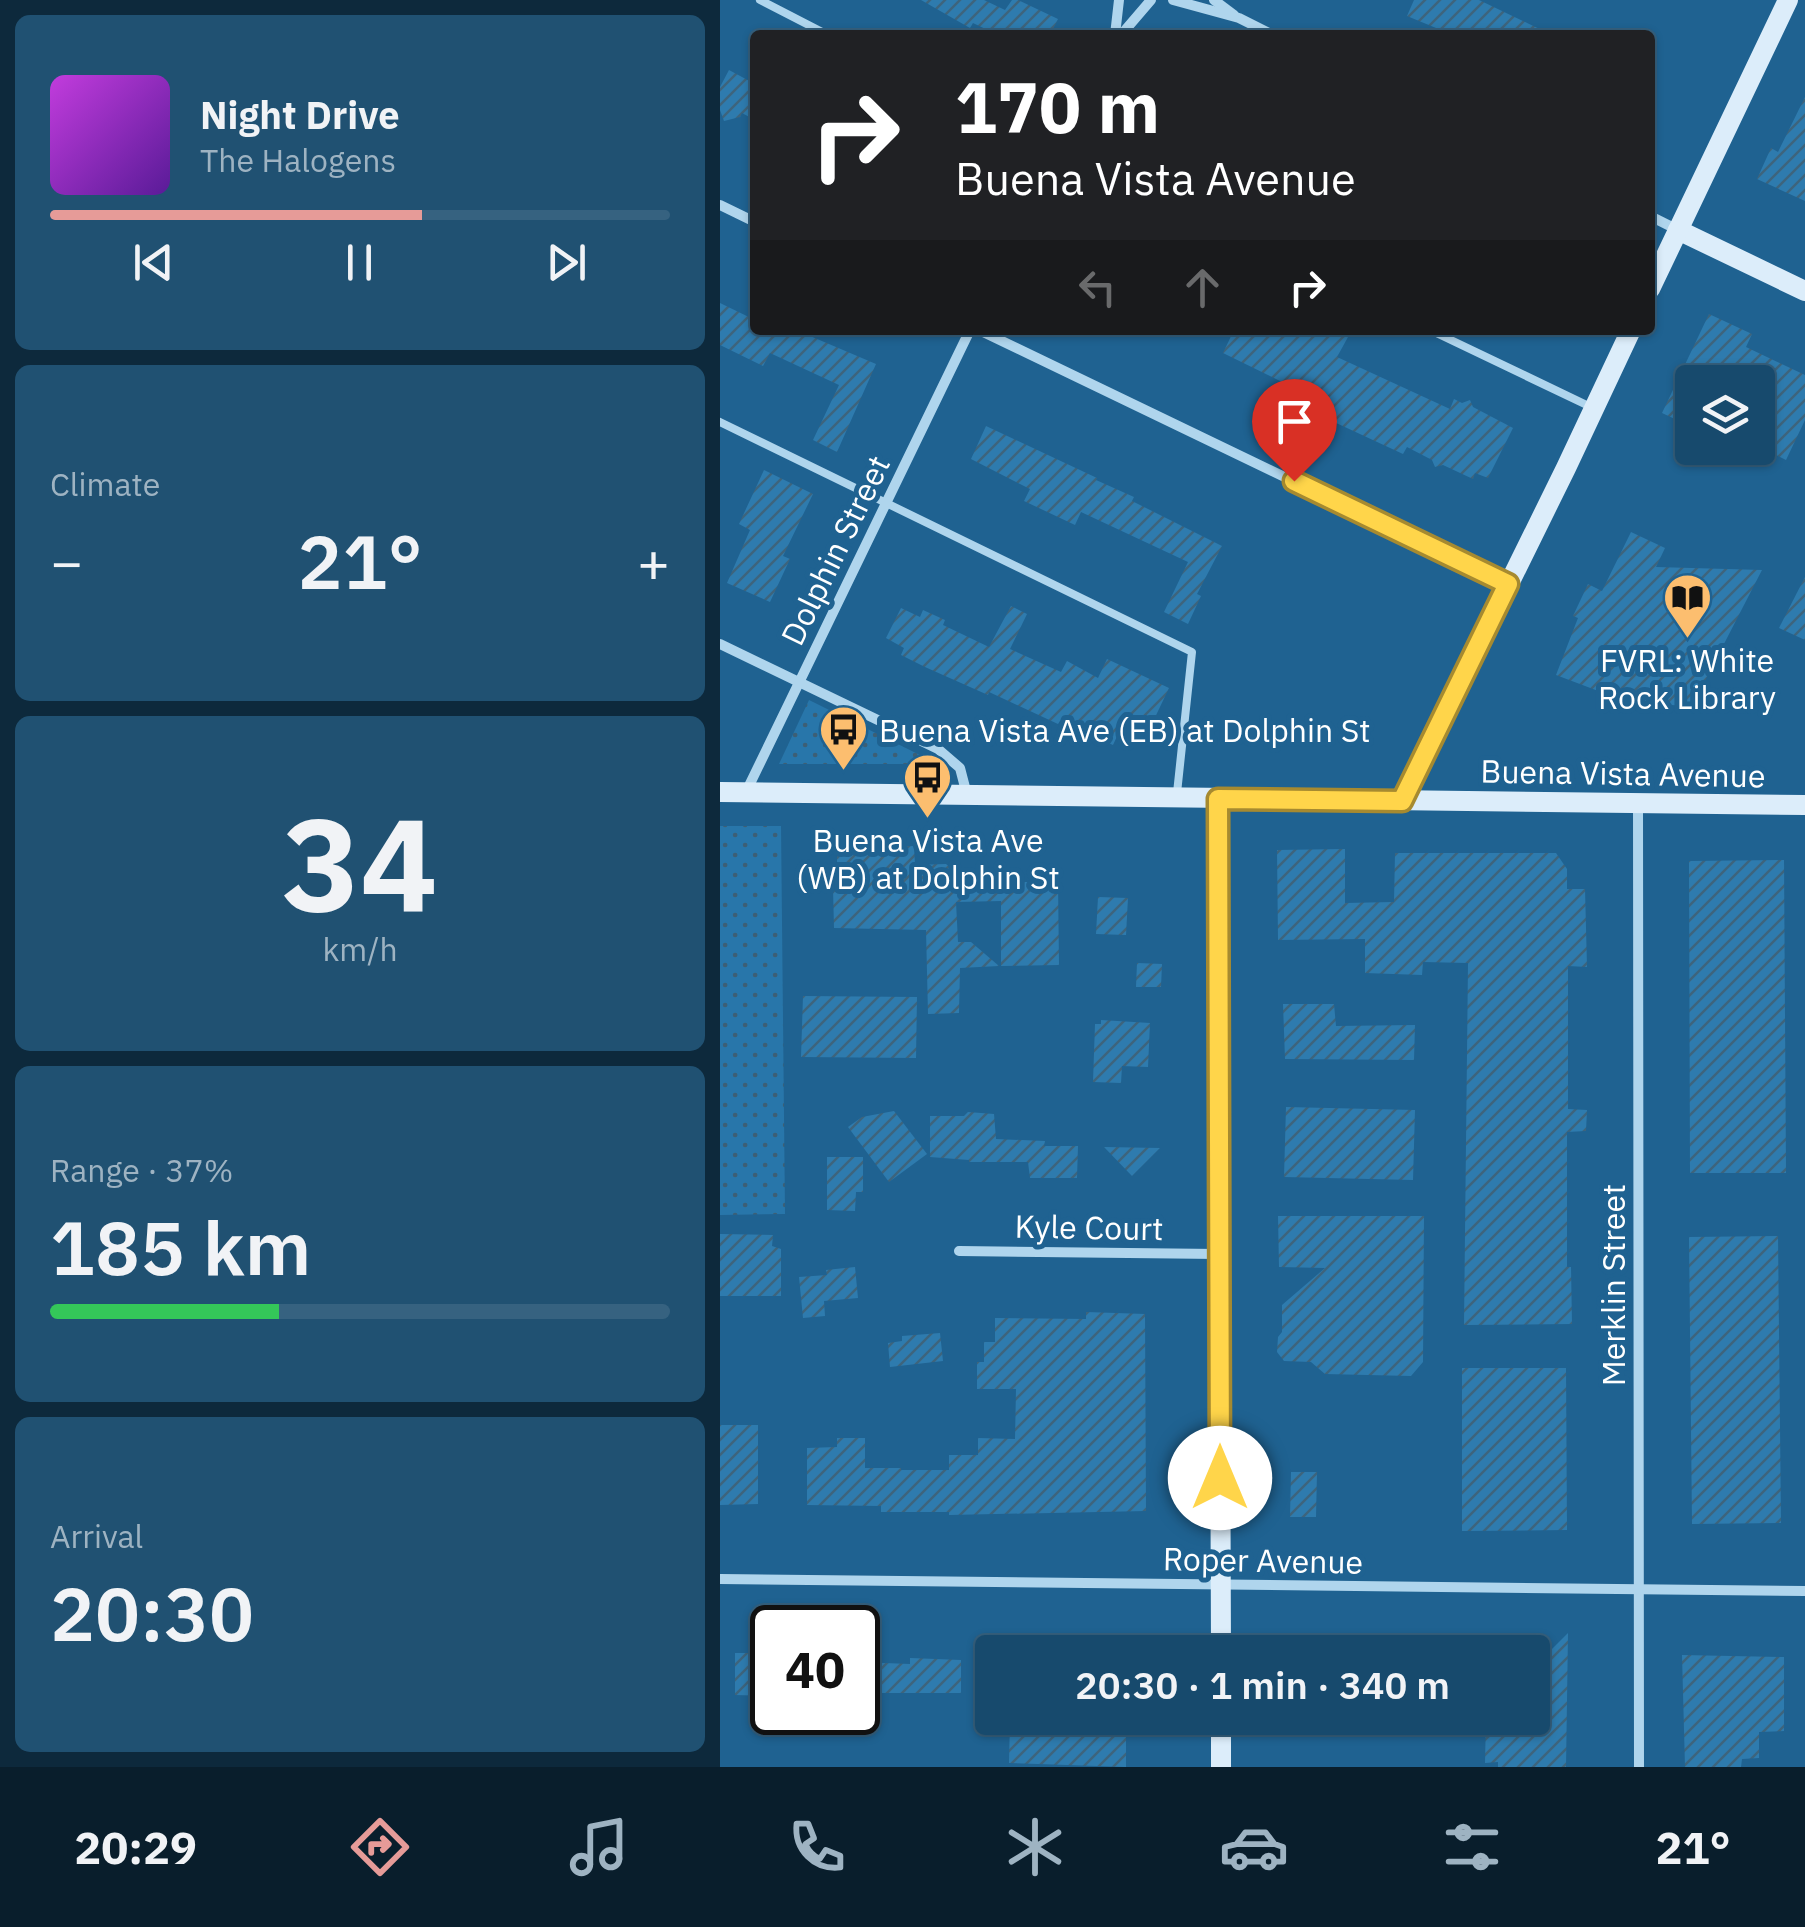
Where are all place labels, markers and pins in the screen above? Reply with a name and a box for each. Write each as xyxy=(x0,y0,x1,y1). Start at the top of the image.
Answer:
pin xyxy=(1252,379,1337,482)
library icon: FVRL: White Rock Library xyxy=(1661,572,1713,640)
place label: FVRL: White Rock Library xyxy=(1598,639,1776,718)
bus stop icon: Buena Vista Ave (EB) at Dolphin St xyxy=(818,704,870,772)
place label: Buena Vista Ave (EB) at Dolphin St xyxy=(879,709,1370,751)
bus stop icon: Buena Vista Ave (WB) at Dolphin St xyxy=(902,752,954,820)
place label: Buena Vista Ave (WB) at Dolphin St xyxy=(796,819,1060,898)

